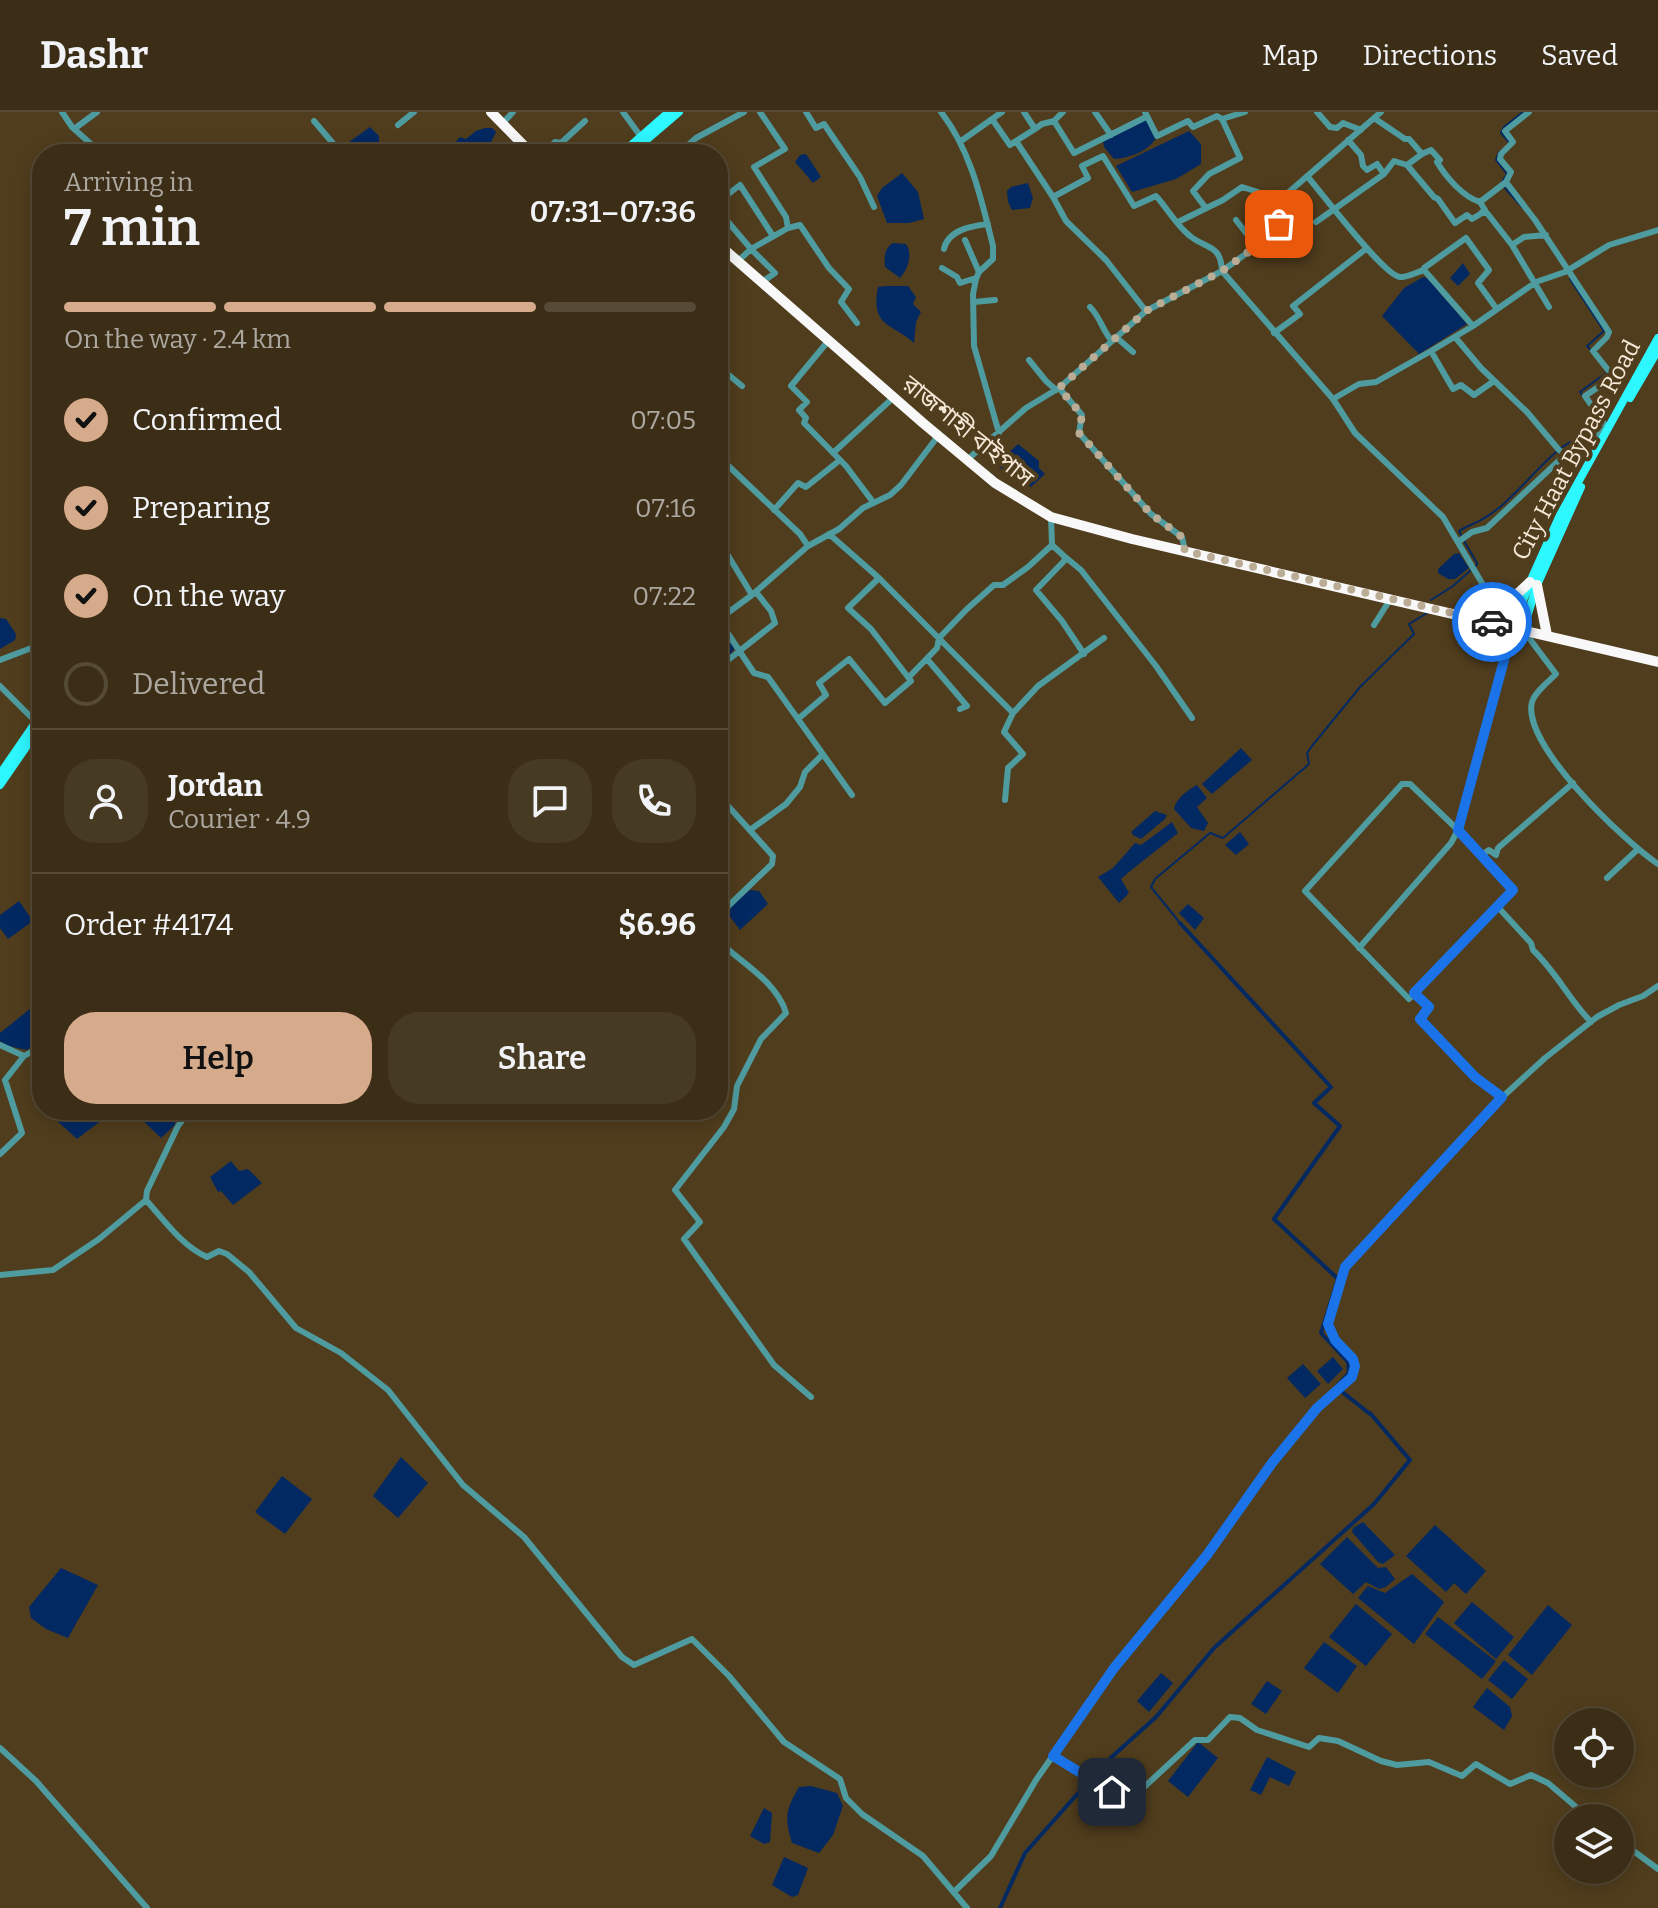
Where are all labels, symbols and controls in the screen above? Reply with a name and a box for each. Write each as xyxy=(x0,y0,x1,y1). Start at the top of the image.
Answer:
text: Dashr xyxy=(40,32,148,78)
text: Map xyxy=(1262,39,1318,72)
text: Directions xyxy=(1362,39,1497,72)
text: Saved xyxy=(1541,39,1618,72)
text: Arriving in xyxy=(64,167,193,198)
pin xyxy=(1245,190,1313,258)
text: 07:31–07:36 xyxy=(530,194,696,230)
text: 7 min xyxy=(64,196,200,259)
icon: bag xyxy=(1257,202,1301,246)
text: On the way · 2.4 km xyxy=(64,324,291,355)
street label: City Haat Bypass Road xyxy=(1506,335,1646,565)
street label: রাজশাহী বাইপাস xyxy=(896,369,1040,493)
icon: check xyxy=(64,398,108,442)
text: Confirmed xyxy=(132,402,282,438)
text: 07:05 xyxy=(630,405,696,436)
icon: check xyxy=(64,486,108,530)
text: Preparing xyxy=(132,490,270,526)
text: 07:16 xyxy=(635,493,696,524)
icon: check xyxy=(64,574,108,618)
text: On the way xyxy=(132,578,285,614)
text: 07:22 xyxy=(633,581,696,612)
courier xyxy=(1452,582,1532,662)
icon: car xyxy=(1470,600,1514,644)
text: Delivered xyxy=(132,666,265,702)
button: person xyxy=(64,759,148,843)
button: chat xyxy=(508,759,592,843)
button: phone xyxy=(612,759,696,843)
text: Jordan xyxy=(168,768,263,804)
text: Courier · 4.9 xyxy=(168,804,311,835)
text: Order #4174 xyxy=(64,907,234,943)
text: $6.96 xyxy=(618,907,696,943)
button: Help xyxy=(64,1012,372,1104)
button: Share xyxy=(388,1012,696,1104)
map controls xyxy=(1554,1708,1634,1884)
button: locate xyxy=(1554,1708,1634,1788)
pin xyxy=(1078,1758,1146,1826)
icon: home xyxy=(1090,1770,1134,1814)
button: layers xyxy=(1554,1804,1634,1884)

